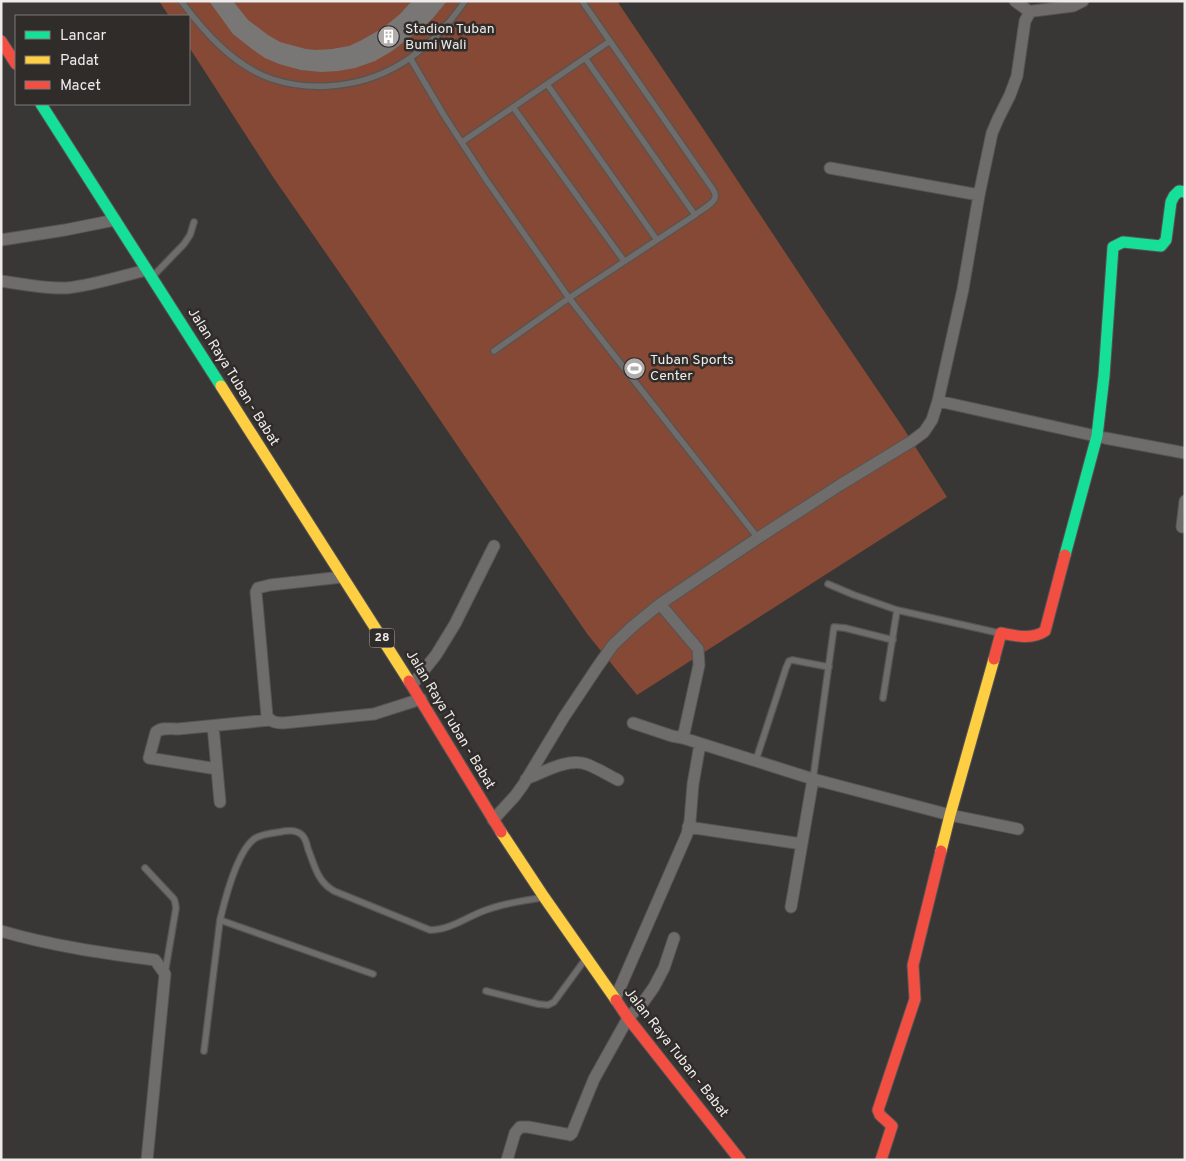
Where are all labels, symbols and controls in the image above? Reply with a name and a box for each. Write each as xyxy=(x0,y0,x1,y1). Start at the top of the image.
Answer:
legend xyxy=(15,15,190,105)
place label: Stadion Tuban Bumi Wali xyxy=(405,21,495,54)
building icon: Stadion Tuban Bumi Wali xyxy=(377,25,401,49)
text: Lancar xyxy=(60,27,107,46)
text: Padat xyxy=(60,52,99,71)
text: Macet xyxy=(60,77,101,96)
street label: Jalan Raya Tuban - Babat xyxy=(184,305,282,449)
place label: Tuban Sports Center xyxy=(650,352,734,385)
sports icon: Tuban Sports Center xyxy=(622,356,646,380)
road number: 28 xyxy=(370,628,394,648)
street label: Jalan Raya Tuban - Babat xyxy=(402,647,498,793)
street label: Jalan Raya Tuban - Babat xyxy=(620,985,732,1121)

